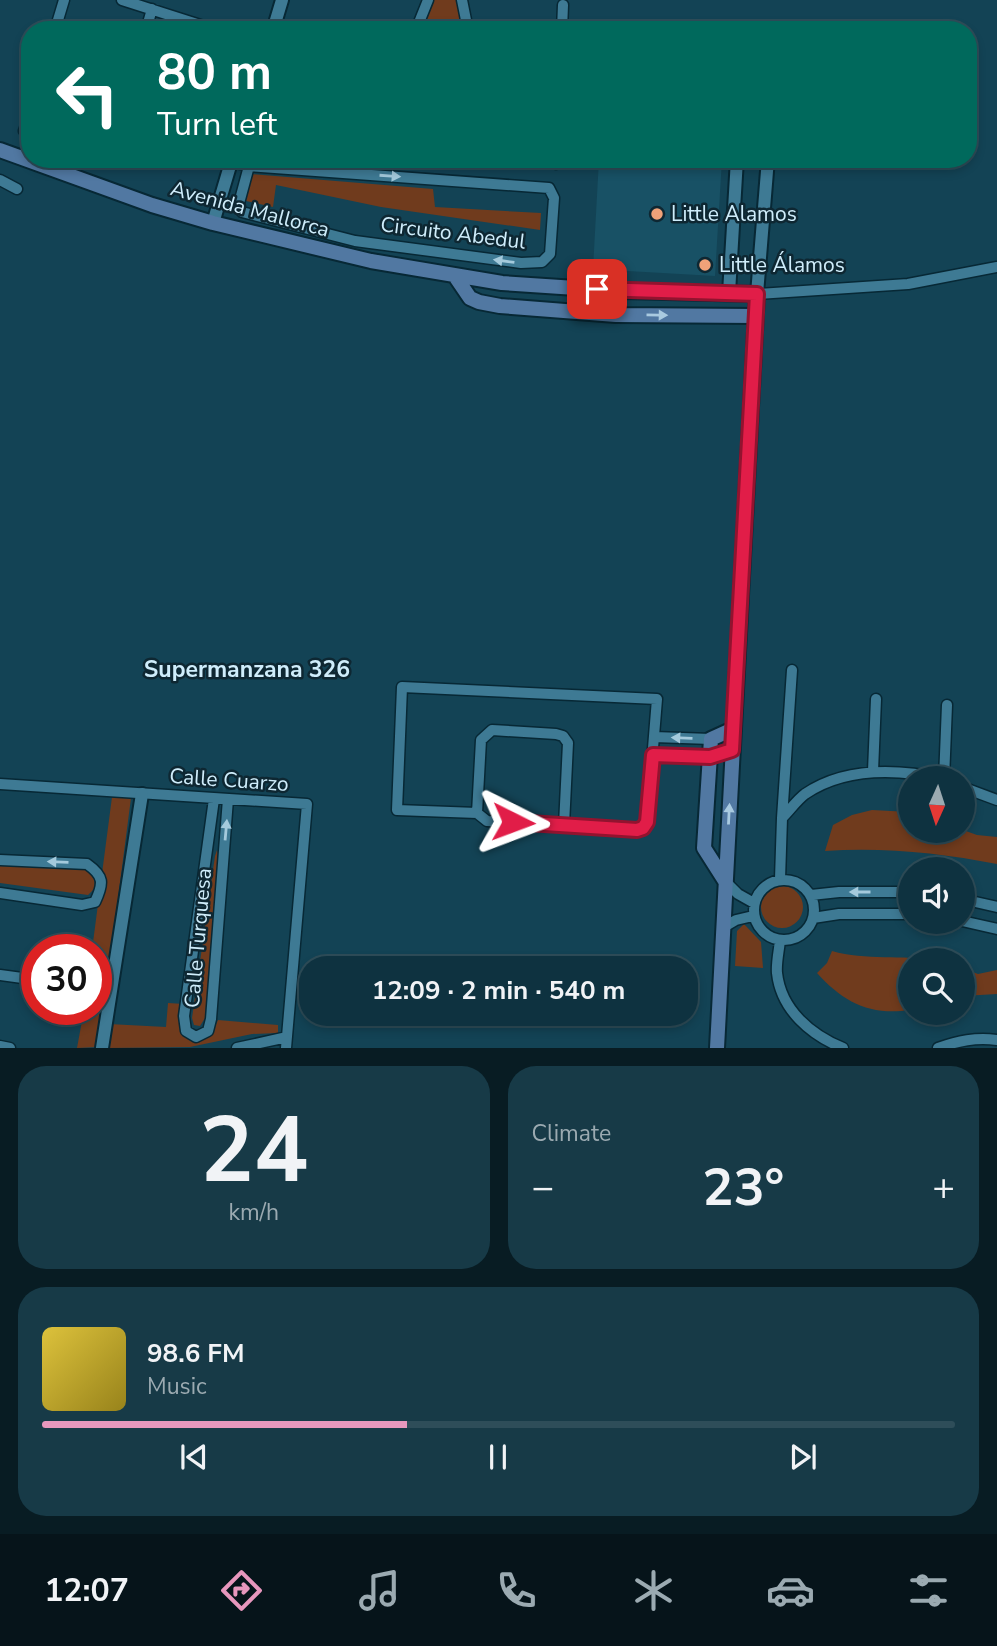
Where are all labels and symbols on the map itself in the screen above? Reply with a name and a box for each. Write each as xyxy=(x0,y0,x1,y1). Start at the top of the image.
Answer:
one-way arrow xyxy=(379,171,401,182)
street label: Avenida Mallorca xyxy=(167,174,333,244)
place label: Little Alamos xyxy=(671,200,797,228)
marker: Little Alamos xyxy=(649,206,665,222)
street label: Circuito Abedul xyxy=(379,210,528,256)
place label: Little Álamos xyxy=(719,251,845,279)
one-way arrow xyxy=(493,255,515,266)
marker: Little Álamos xyxy=(697,257,713,273)
pin xyxy=(567,259,627,319)
one-way arrow xyxy=(646,309,668,321)
district label: Supermanzana 326 xyxy=(144,654,350,685)
one-way arrow xyxy=(671,733,693,744)
street label: Calle Cuarzo xyxy=(168,762,290,798)
north arrow xyxy=(898,766,975,844)
position arrow xyxy=(476,785,550,859)
one-way arrow xyxy=(724,803,735,825)
one-way arrow xyxy=(221,819,232,841)
one-way arrow xyxy=(47,857,69,868)
street label: Calle Turquesa xyxy=(178,867,218,1009)
one-way arrow xyxy=(849,886,871,898)
speed limit sign: 30 xyxy=(21,934,112,1025)

